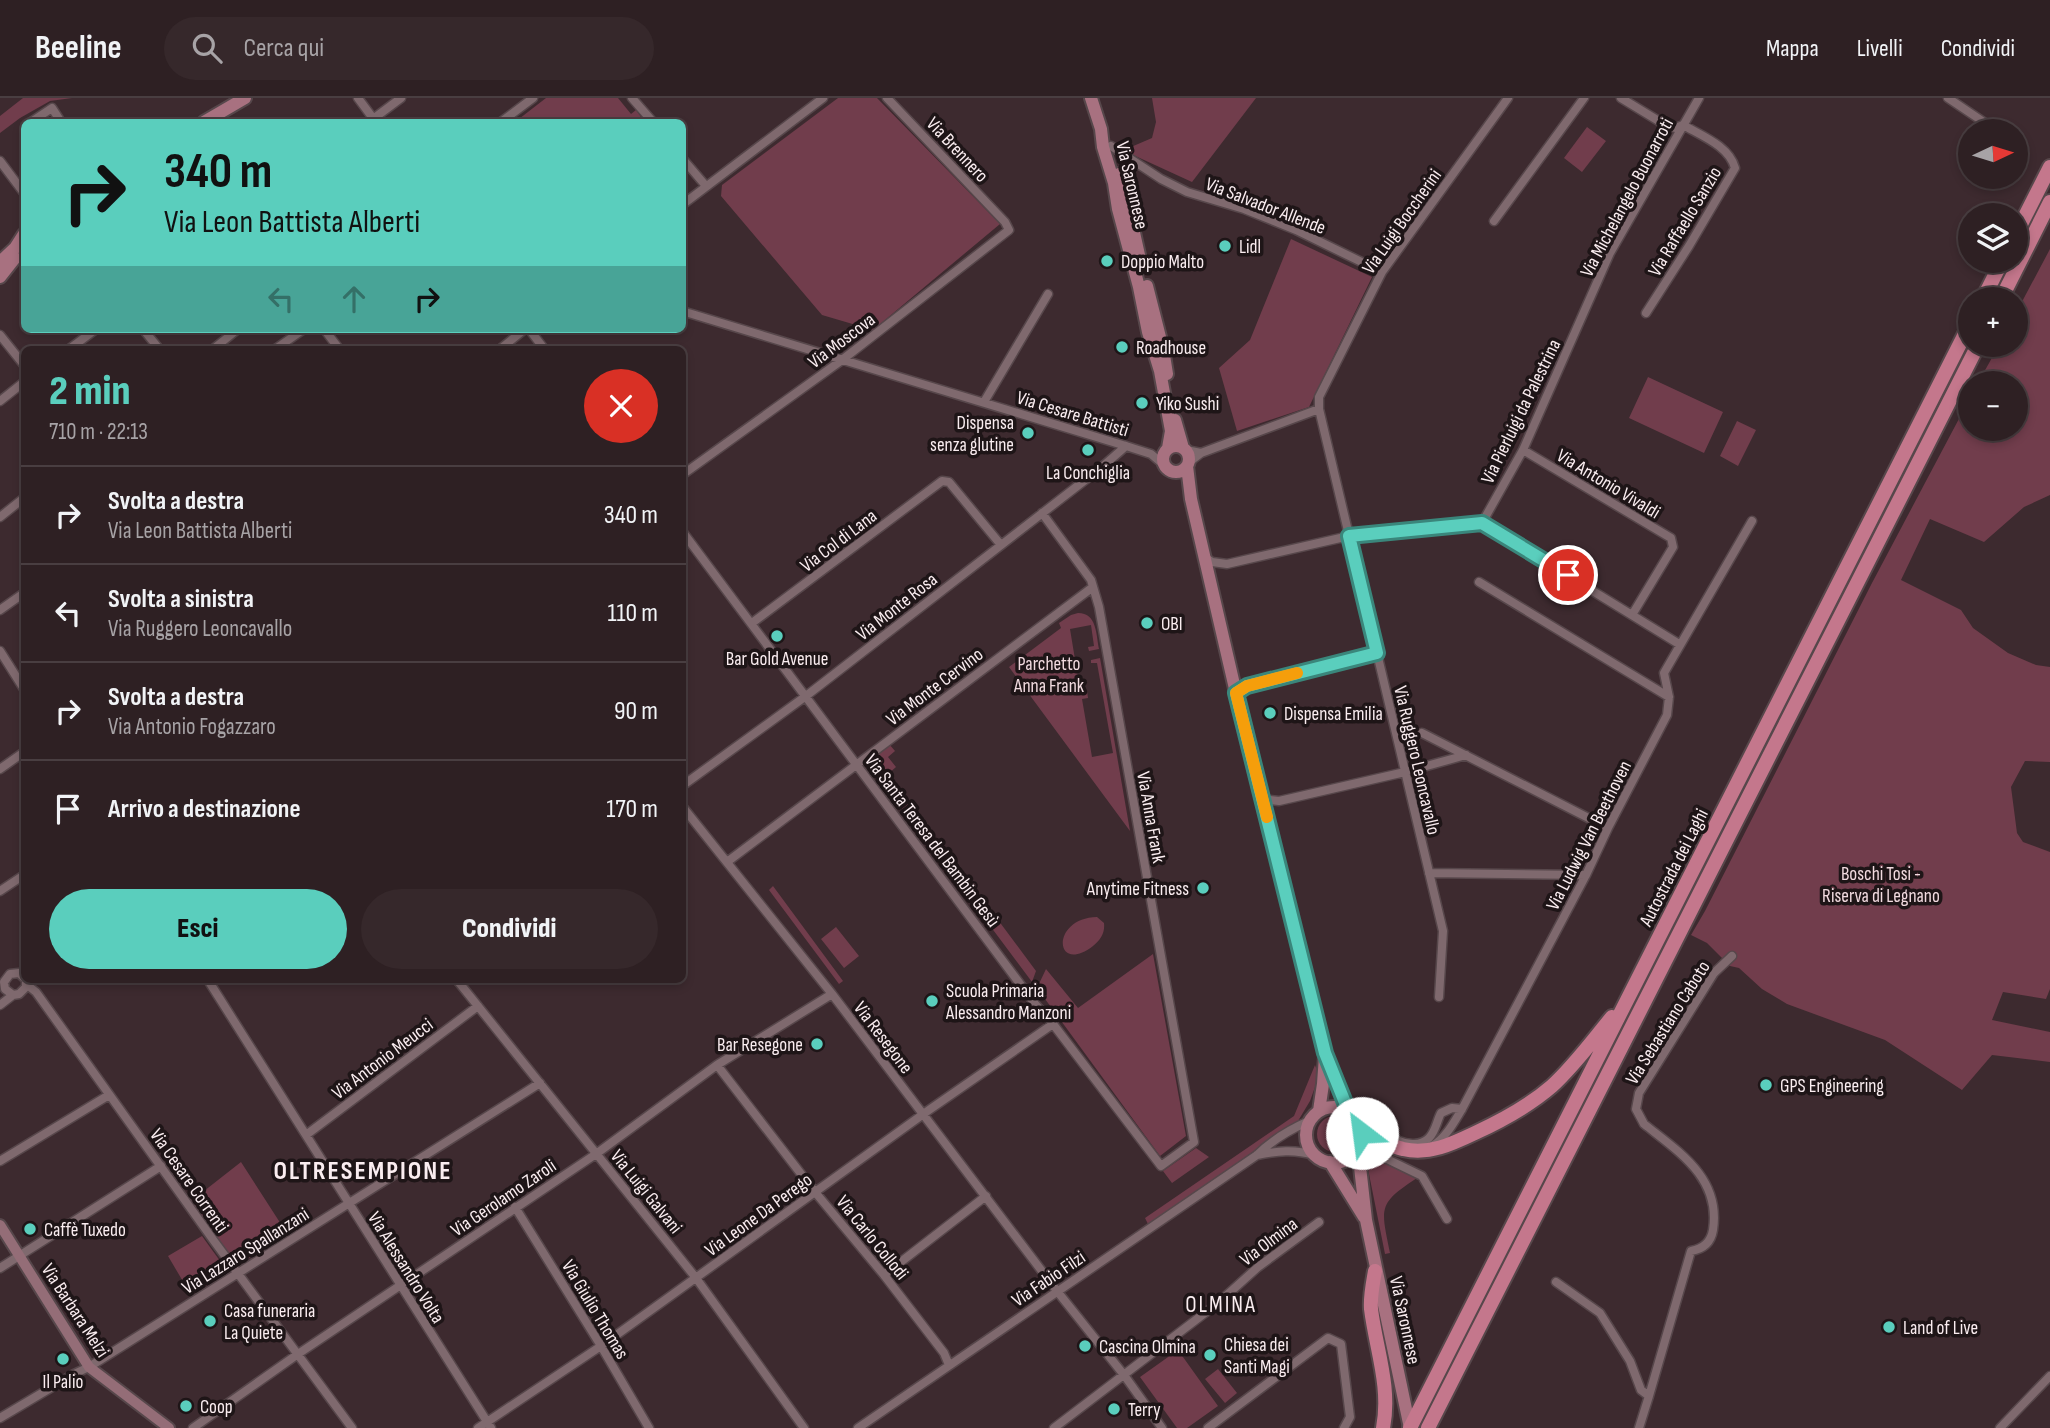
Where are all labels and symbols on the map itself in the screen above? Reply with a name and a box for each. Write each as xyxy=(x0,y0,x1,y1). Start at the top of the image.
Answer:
street label: Via Brennero xyxy=(921,113,993,187)
street label: Via Michelangelo Buonarroti xyxy=(1576,114,1679,281)
north arrow xyxy=(1958,119,2028,189)
street label: Via Saronnese xyxy=(1110,139,1153,231)
street label: Via Raffaello Sanzio xyxy=(1644,163,1727,281)
street label: Via Luigi Boccherini xyxy=(1358,165,1447,279)
street label: Via Salvador Allende xyxy=(1202,173,1329,240)
place label: Lidl xyxy=(1239,236,1261,259)
marker: Lidl xyxy=(1217,238,1233,254)
place label: Doppio Malto xyxy=(1121,251,1204,274)
marker: Doppio Malto xyxy=(1099,253,1115,269)
street label: Via Moscova xyxy=(804,309,880,374)
street label: Via Pierluigi da Palestrina xyxy=(1476,336,1566,488)
place label: Roadhouse xyxy=(1136,337,1206,360)
marker: Roadhouse xyxy=(1114,339,1130,355)
street label: Via Cesare Battisti xyxy=(1014,386,1131,442)
place label: Yiko Sushi xyxy=(1156,393,1219,416)
marker: Yiko Sushi xyxy=(1134,395,1150,411)
place label: Dispensa senza glutine xyxy=(930,412,1014,457)
marker: Dispensa senza glutine xyxy=(1020,425,1036,441)
marker: La Conchiglia xyxy=(1080,442,1096,458)
street label: Via Antonio Vivaldi xyxy=(1552,444,1664,524)
place label: La Conchiglia xyxy=(1046,462,1130,485)
street label: Via Col di Lana xyxy=(796,505,882,578)
pin xyxy=(1538,545,1598,605)
street label: Via Monte Rosa xyxy=(852,568,942,646)
place label: OBI xyxy=(1161,613,1183,636)
marker: OBI xyxy=(1139,615,1155,631)
marker: Bar Gold Avenue xyxy=(769,628,785,644)
street label: Via Monte Cervino xyxy=(882,643,988,731)
place label: Bar Gold Avenue xyxy=(726,648,828,671)
park label: Parchetto Anna Frank xyxy=(1013,653,1085,698)
street label: Via Ruggero Leoncavallo xyxy=(1388,684,1445,837)
place label: Dispensa Emilia xyxy=(1284,703,1383,726)
marker: Dispensa Emilia xyxy=(1262,705,1278,721)
street label: Via Santa Teresa del Bambin Gesù xyxy=(859,750,1004,932)
street label: Via Ludwig Van Beethoven xyxy=(1542,757,1637,914)
street label: Via Anna Frank xyxy=(1131,770,1170,866)
street label: Autostrada dei Laghi xyxy=(1634,805,1714,931)
park label: Boschi Tosi - Riserva di Legnano xyxy=(1822,863,1940,908)
place label: Anytime Fitness xyxy=(1086,878,1189,901)
marker: Anytime Fitness xyxy=(1195,880,1211,896)
street label: Via Sebastiano Caboto xyxy=(1621,957,1715,1089)
place label: Scuola Primaria Alessandro Manzoni xyxy=(945,980,1071,1025)
marker: Scuola Primaria Alessandro Manzoni xyxy=(924,993,940,1009)
street label: Via Resegone xyxy=(848,997,917,1078)
street label: Via Antonio Meucci xyxy=(328,1014,438,1105)
place label: Bar Resegone xyxy=(717,1034,803,1057)
marker: Bar Resegone xyxy=(809,1036,825,1052)
place label: GPS Engineering xyxy=(1780,1075,1884,1098)
marker: GPS Engineering xyxy=(1758,1077,1774,1093)
position arrow xyxy=(1325,1096,1399,1170)
street label: Via Cesare Correnti xyxy=(144,1124,233,1237)
street label: Via Luigi Galvani xyxy=(605,1145,687,1239)
street label: Via Gerolamo Zaroli xyxy=(447,1155,561,1242)
district label: OLTRESEMPIONE xyxy=(274,1156,452,1187)
street label: Via Leone Da Perego xyxy=(701,1169,817,1262)
street label: Via Carlo Collodi xyxy=(831,1191,913,1285)
street label: Via Lazzaro Spallanzani xyxy=(178,1203,314,1300)
street label: Via Alessandro Volta xyxy=(362,1208,449,1328)
street label: Via Olmina xyxy=(1235,1213,1302,1271)
place label: Caffè Tuxedo xyxy=(44,1219,126,1242)
marker: Caffè Tuxedo xyxy=(22,1221,38,1237)
street label: Via Fabio Filzi xyxy=(1008,1246,1090,1312)
street label: Via Giulio Thomas xyxy=(556,1256,633,1364)
street label: Via Barbara Melzi xyxy=(36,1260,114,1362)
street label: Via Saronnese xyxy=(1384,1274,1425,1366)
district label: OLMINA xyxy=(1185,1291,1257,1319)
place label: Casa funeraria La Quiete xyxy=(224,1300,315,1345)
marker: Casa funeraria La Quiete xyxy=(202,1313,218,1329)
place label: Land of Live xyxy=(1903,1317,1978,1340)
marker: Land of Live xyxy=(1881,1319,1897,1335)
place label: Chiesa dei Santi Magi xyxy=(1224,1334,1290,1379)
place label: Cascina Olmina xyxy=(1099,1336,1196,1359)
marker: Cascina Olmina xyxy=(1077,1338,1093,1354)
marker: Chiesa dei Santi Magi xyxy=(1202,1347,1218,1363)
marker: Il Palio xyxy=(55,1351,71,1367)
place label: Il Palio xyxy=(43,1371,83,1394)
place label: Coop xyxy=(200,1396,233,1419)
marker: Coop xyxy=(178,1398,194,1414)
place label: Terry xyxy=(1128,1399,1161,1422)
marker: Terry xyxy=(1106,1401,1122,1417)

